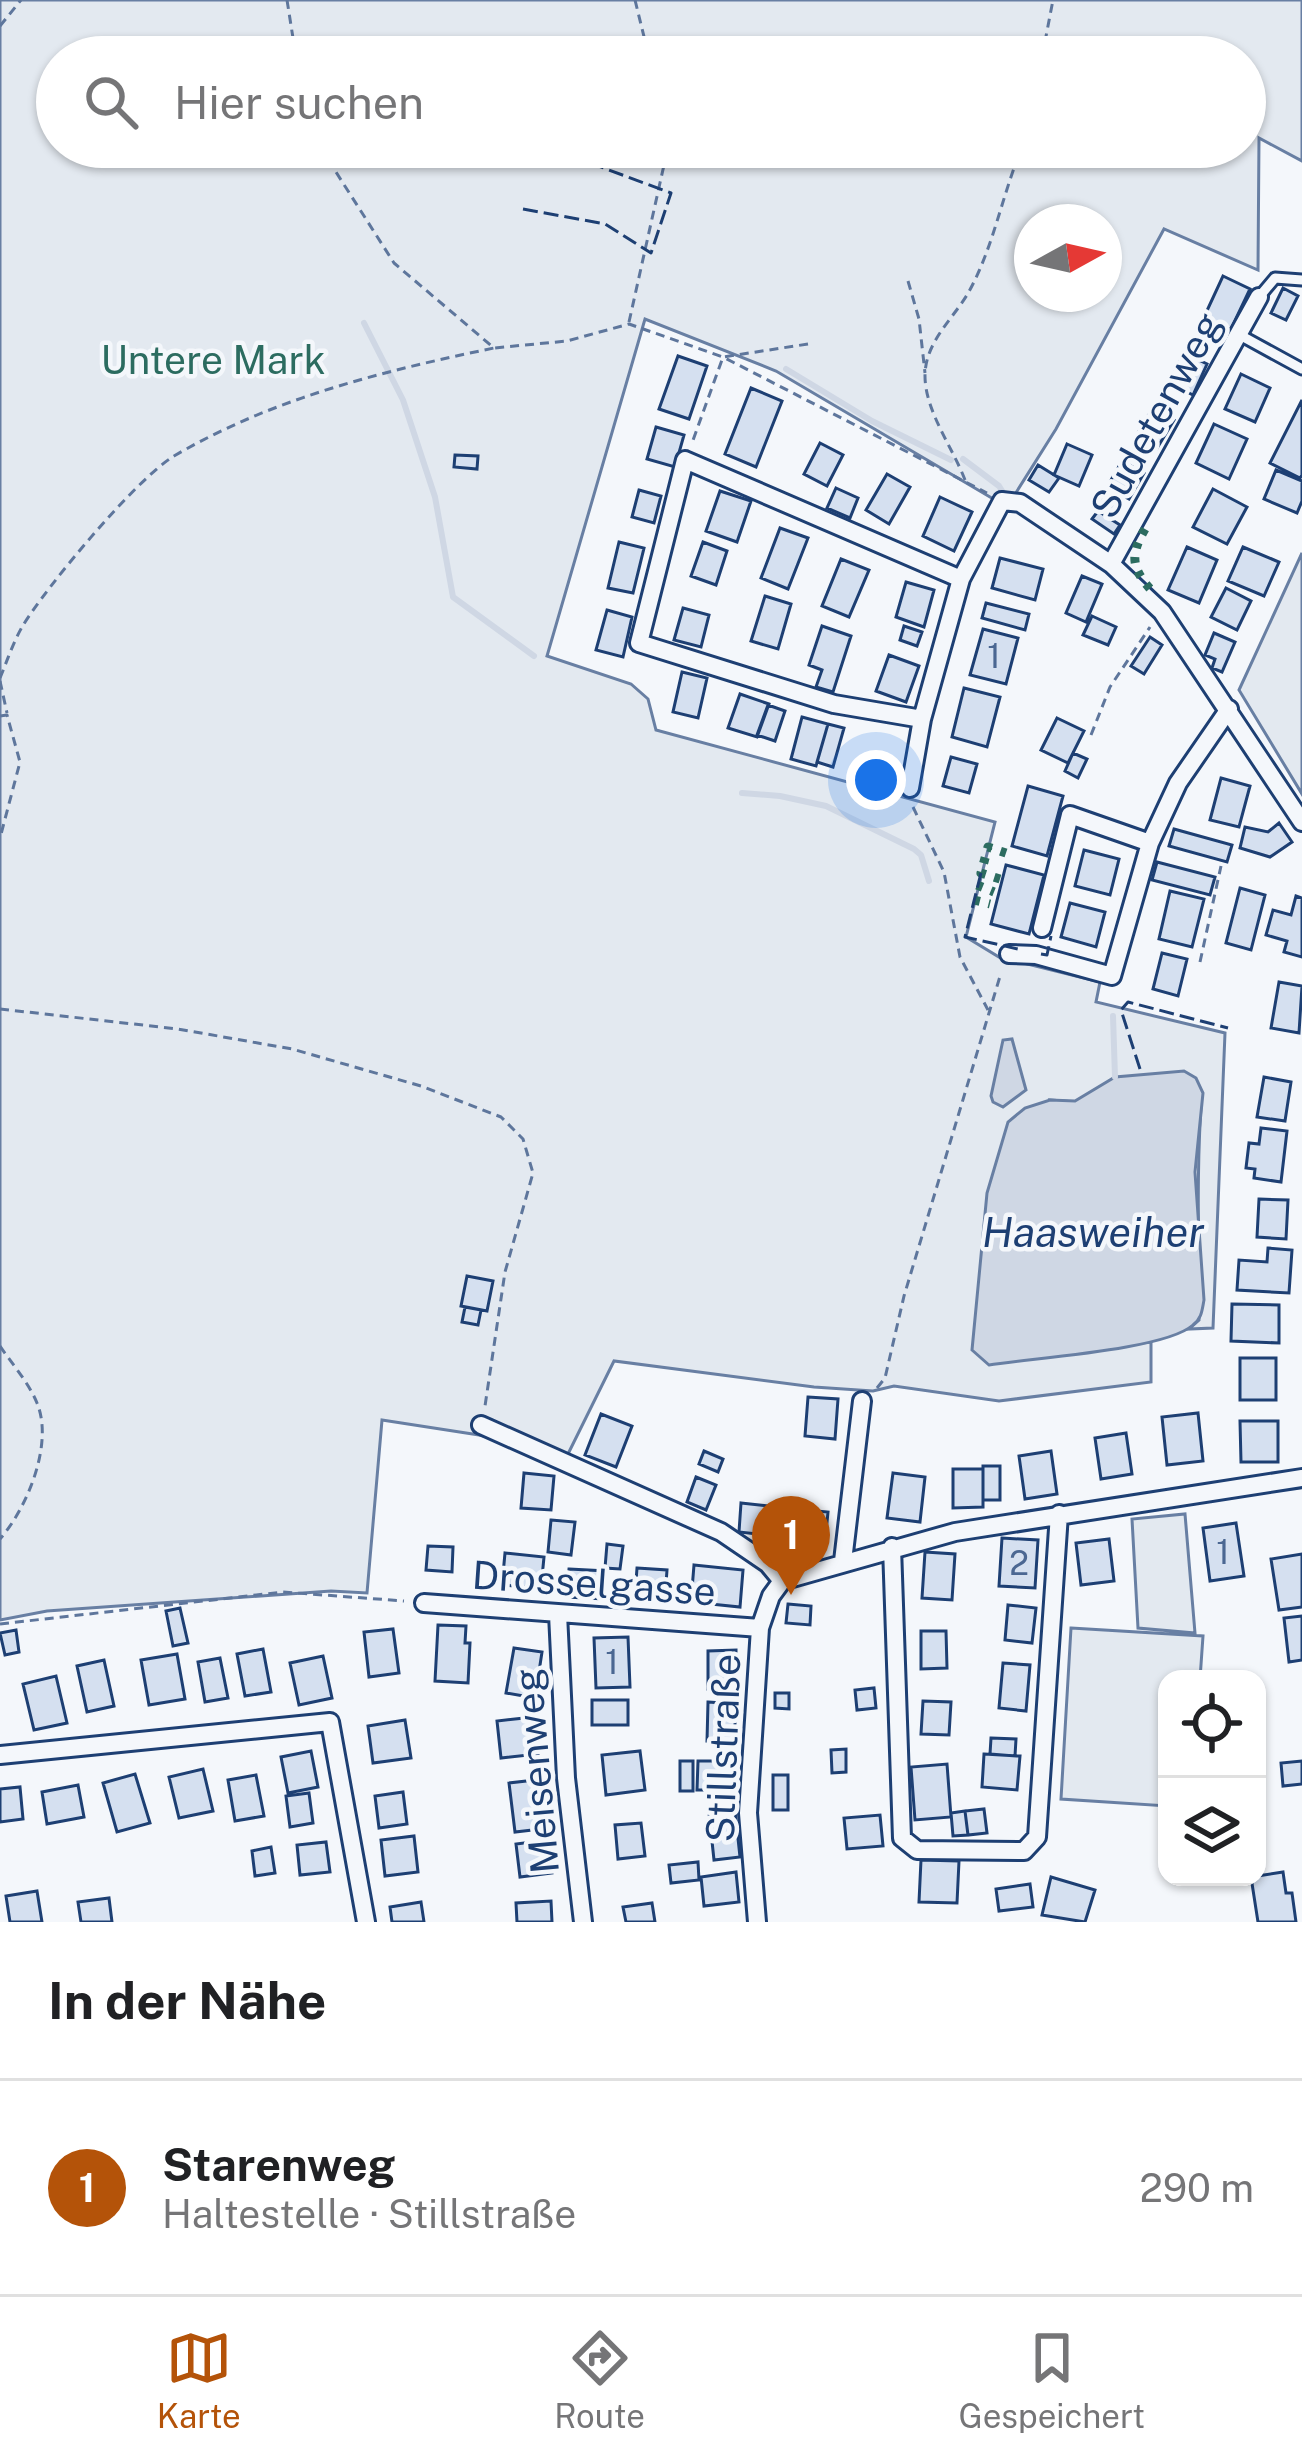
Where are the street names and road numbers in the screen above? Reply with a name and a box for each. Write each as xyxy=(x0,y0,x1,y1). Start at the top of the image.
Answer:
street label: Sudetenweg xyxy=(1081,304,1231,526)
street label: Drosselgasse xyxy=(471,1552,717,1614)
street label: Stillstraße xyxy=(697,1653,749,1843)
street label: Meisenweg xyxy=(504,1666,568,1876)

